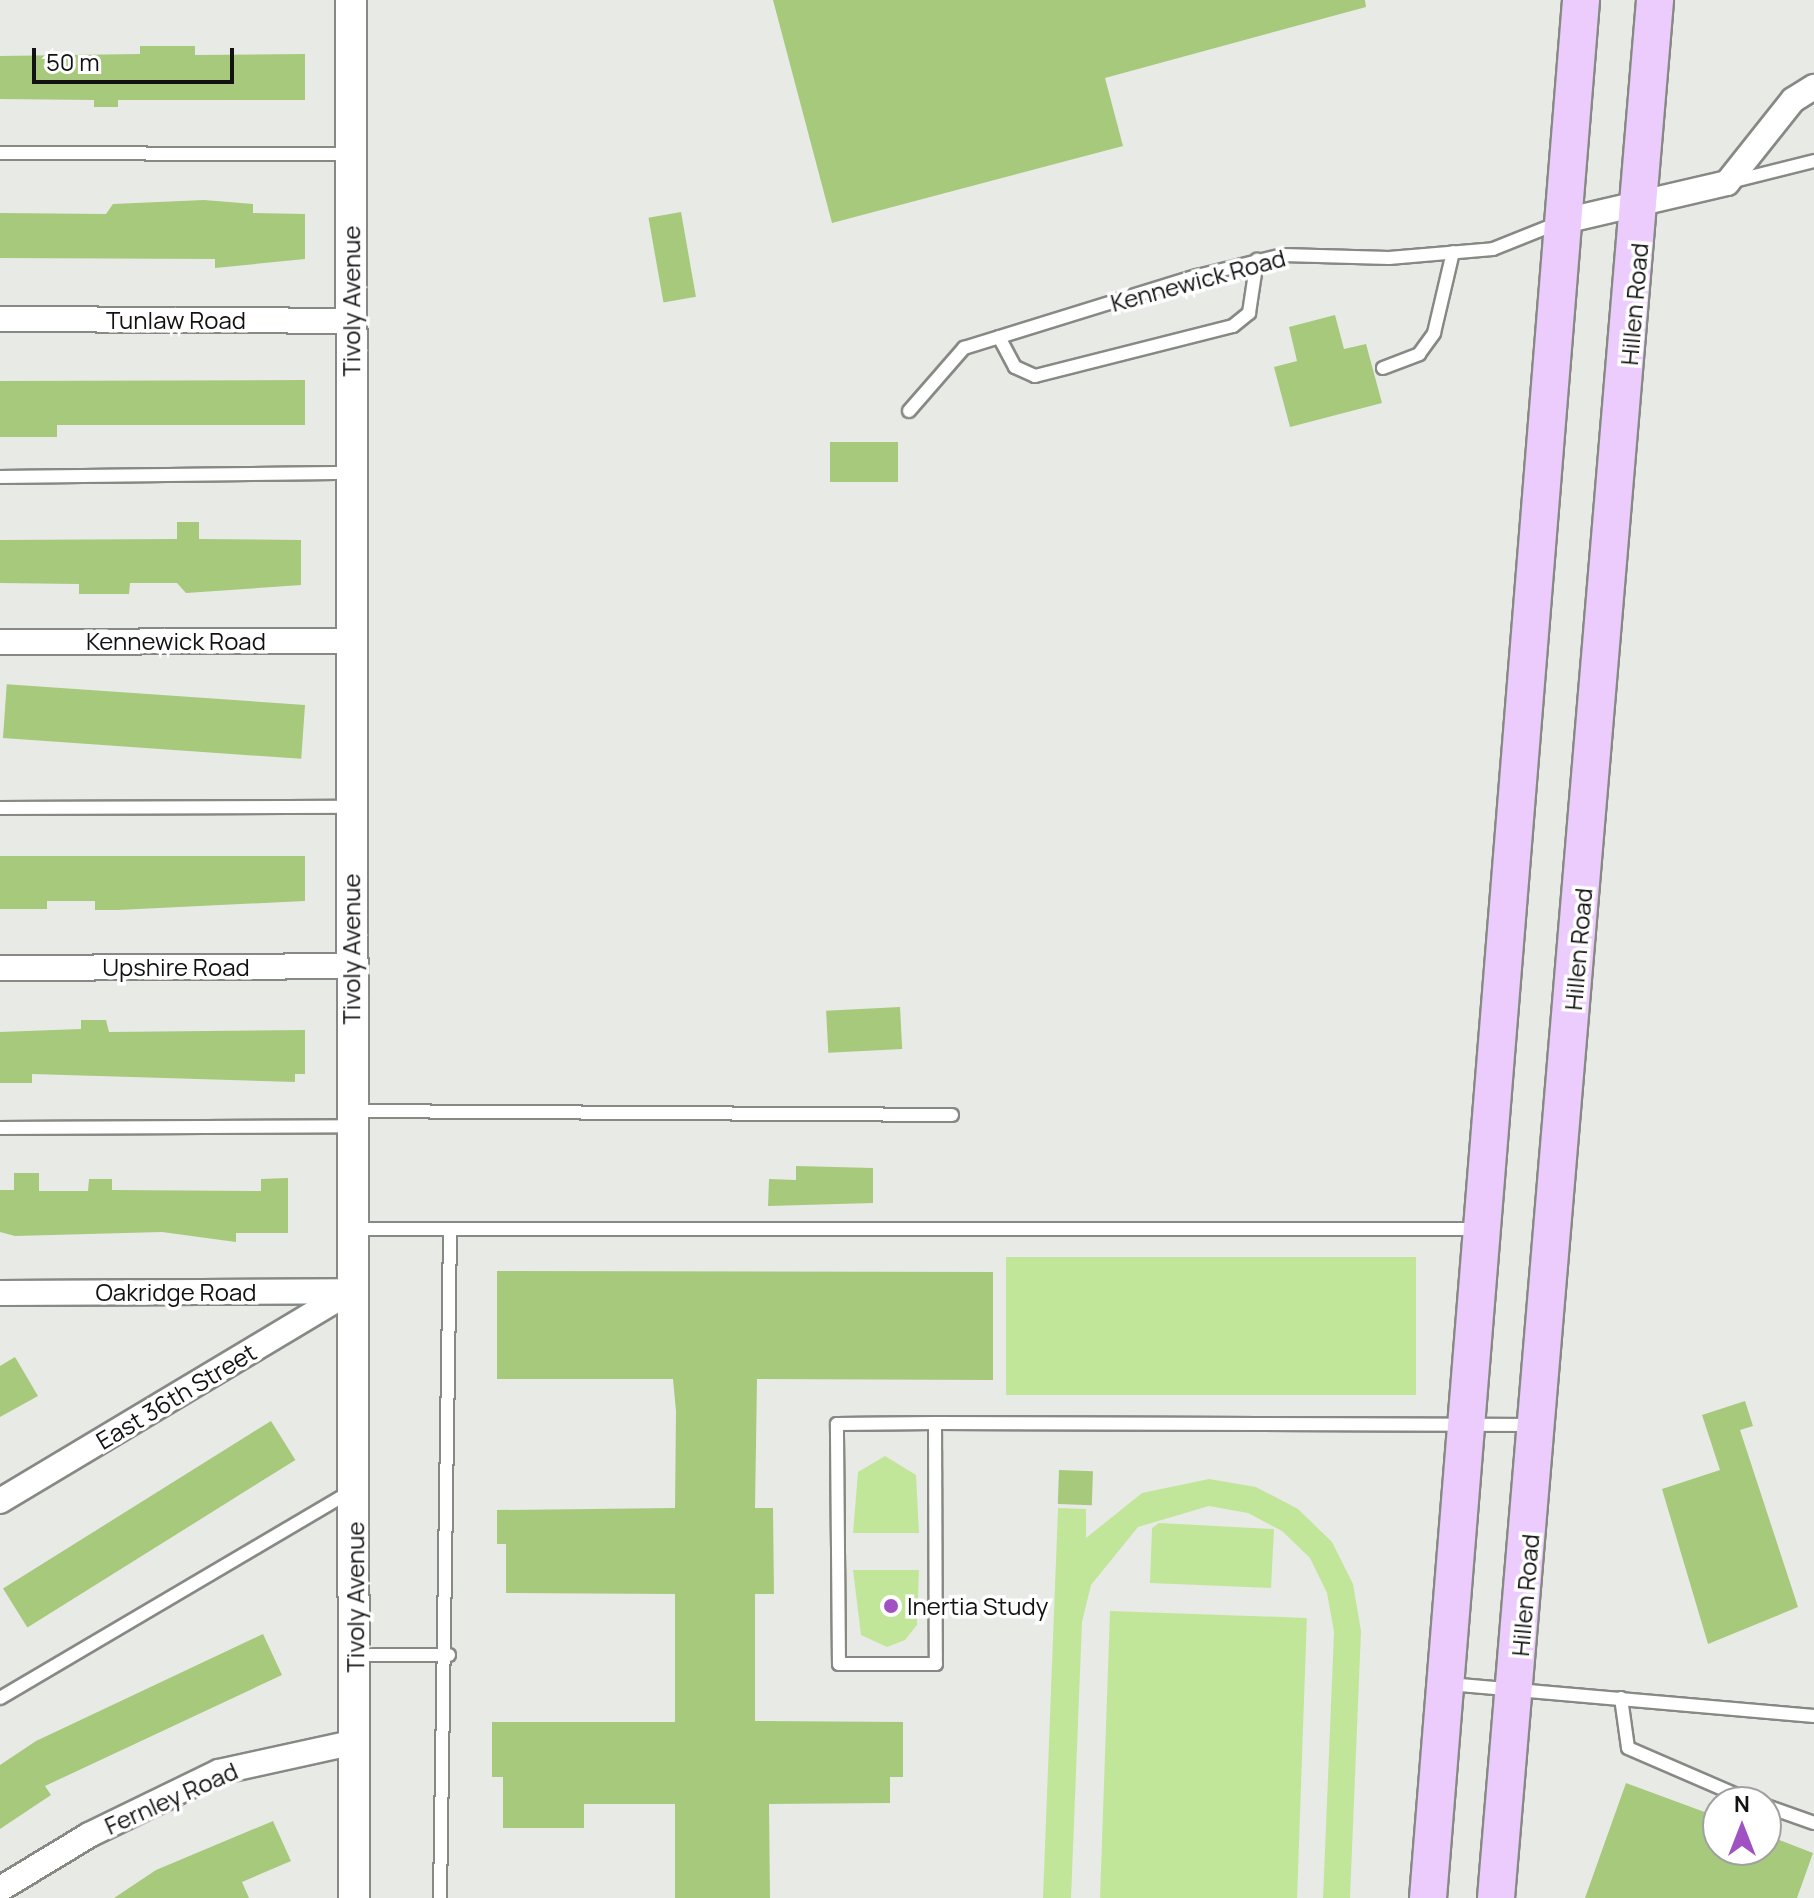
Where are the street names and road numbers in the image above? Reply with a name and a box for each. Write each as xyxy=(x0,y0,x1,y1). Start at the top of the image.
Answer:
street label: Tivoly Avenue xyxy=(337,225,365,377)
street label: Hillen Road xyxy=(1614,242,1654,366)
street label: Kennewick Road xyxy=(1107,243,1289,317)
street label: Tunlaw Road xyxy=(106,306,246,334)
street label: Kennewick Road xyxy=(86,627,266,655)
street label: Tivoly Avenue xyxy=(337,873,365,1025)
street label: Hillen Road xyxy=(1558,887,1598,1011)
street label: Upshire Road xyxy=(102,953,250,981)
street label: Oakridge Road xyxy=(96,1278,256,1306)
street label: East 36th Street xyxy=(91,1337,261,1455)
street label: Tivoly Avenue xyxy=(341,1521,369,1673)
street label: Hillen Road xyxy=(1505,1533,1545,1657)
street label: Fernley Road xyxy=(100,1756,242,1840)

